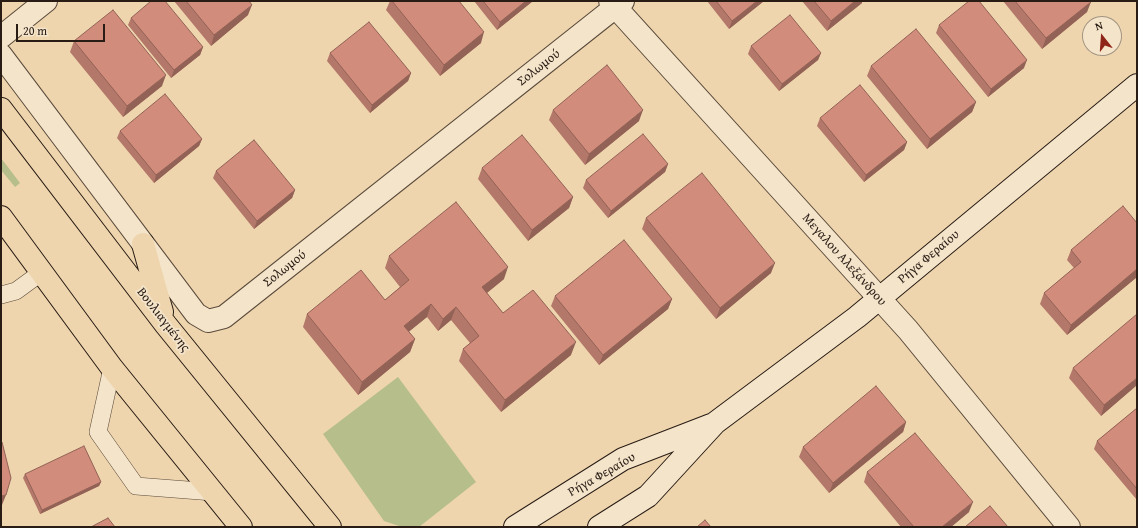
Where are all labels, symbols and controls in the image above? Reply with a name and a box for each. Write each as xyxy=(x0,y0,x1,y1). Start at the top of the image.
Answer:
scale bar xyxy=(18,16,107,42)
north arrow xyxy=(1082,16,1122,56)
text: N xyxy=(1093,17,1105,34)
text: 20 m xyxy=(23,22,47,39)
street label: Σολωμού xyxy=(514,46,564,90)
street label: Μεγαλου Αλεξάνδρου xyxy=(799,211,889,309)
street label: Ρήγα Φεραίου xyxy=(895,227,963,287)
street label: Σολωμού xyxy=(260,247,310,291)
street label: Βουλιαγμένης xyxy=(133,285,193,355)
street label: Ρήγα Φεραίου xyxy=(566,449,638,501)

